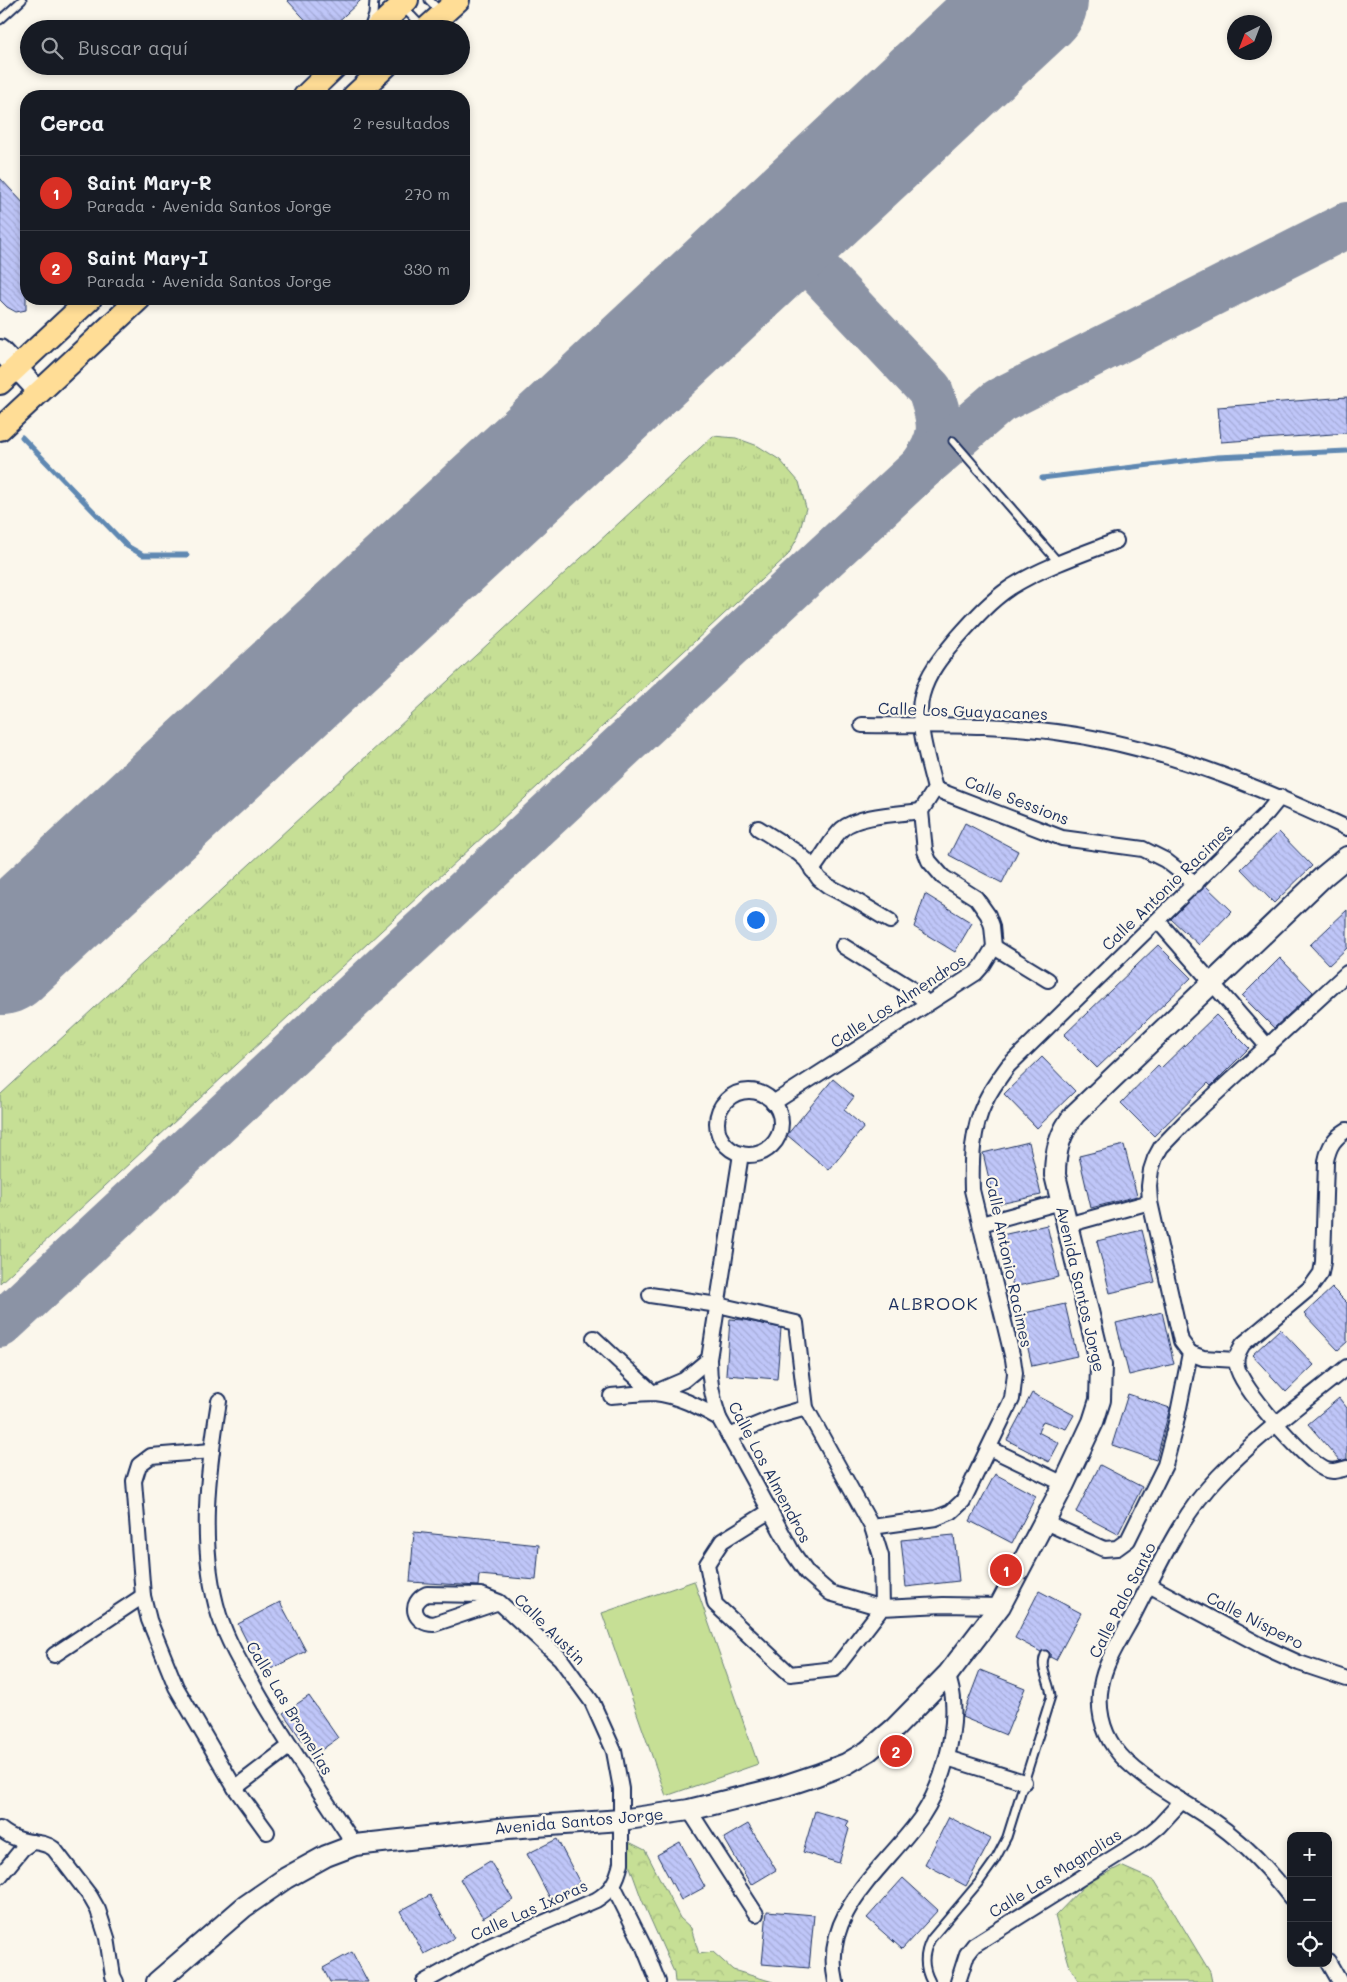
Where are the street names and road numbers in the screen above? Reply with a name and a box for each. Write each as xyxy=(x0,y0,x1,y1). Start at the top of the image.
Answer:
street label: Calle Los Guayacanes xyxy=(878,697,1048,724)
street label: Calle Sessions xyxy=(962,770,1072,829)
street label: Calle Antonio Racimes xyxy=(1097,819,1237,955)
street label: Calle Los Almendros xyxy=(826,949,969,1052)
street label: Calle Antonio Racimes xyxy=(981,1174,1038,1349)
street label: Avenida Santos Jorge xyxy=(1052,1204,1111,1374)
street label: Calle Los Almendros xyxy=(724,1397,817,1546)
street label: Calle Palo Santo xyxy=(1083,1538,1160,1661)
street label: Calle Níspero xyxy=(1203,1586,1307,1653)
street label: Calle Austin xyxy=(510,1588,591,1669)
street label: Calle Las Bromelias xyxy=(242,1637,339,1779)
street label: Avenida Santos Jorge xyxy=(494,1803,664,1838)
street label: Calle Las Magnolias xyxy=(984,1823,1125,1922)
street label: Calle Las Ixoras xyxy=(467,1874,591,1945)

